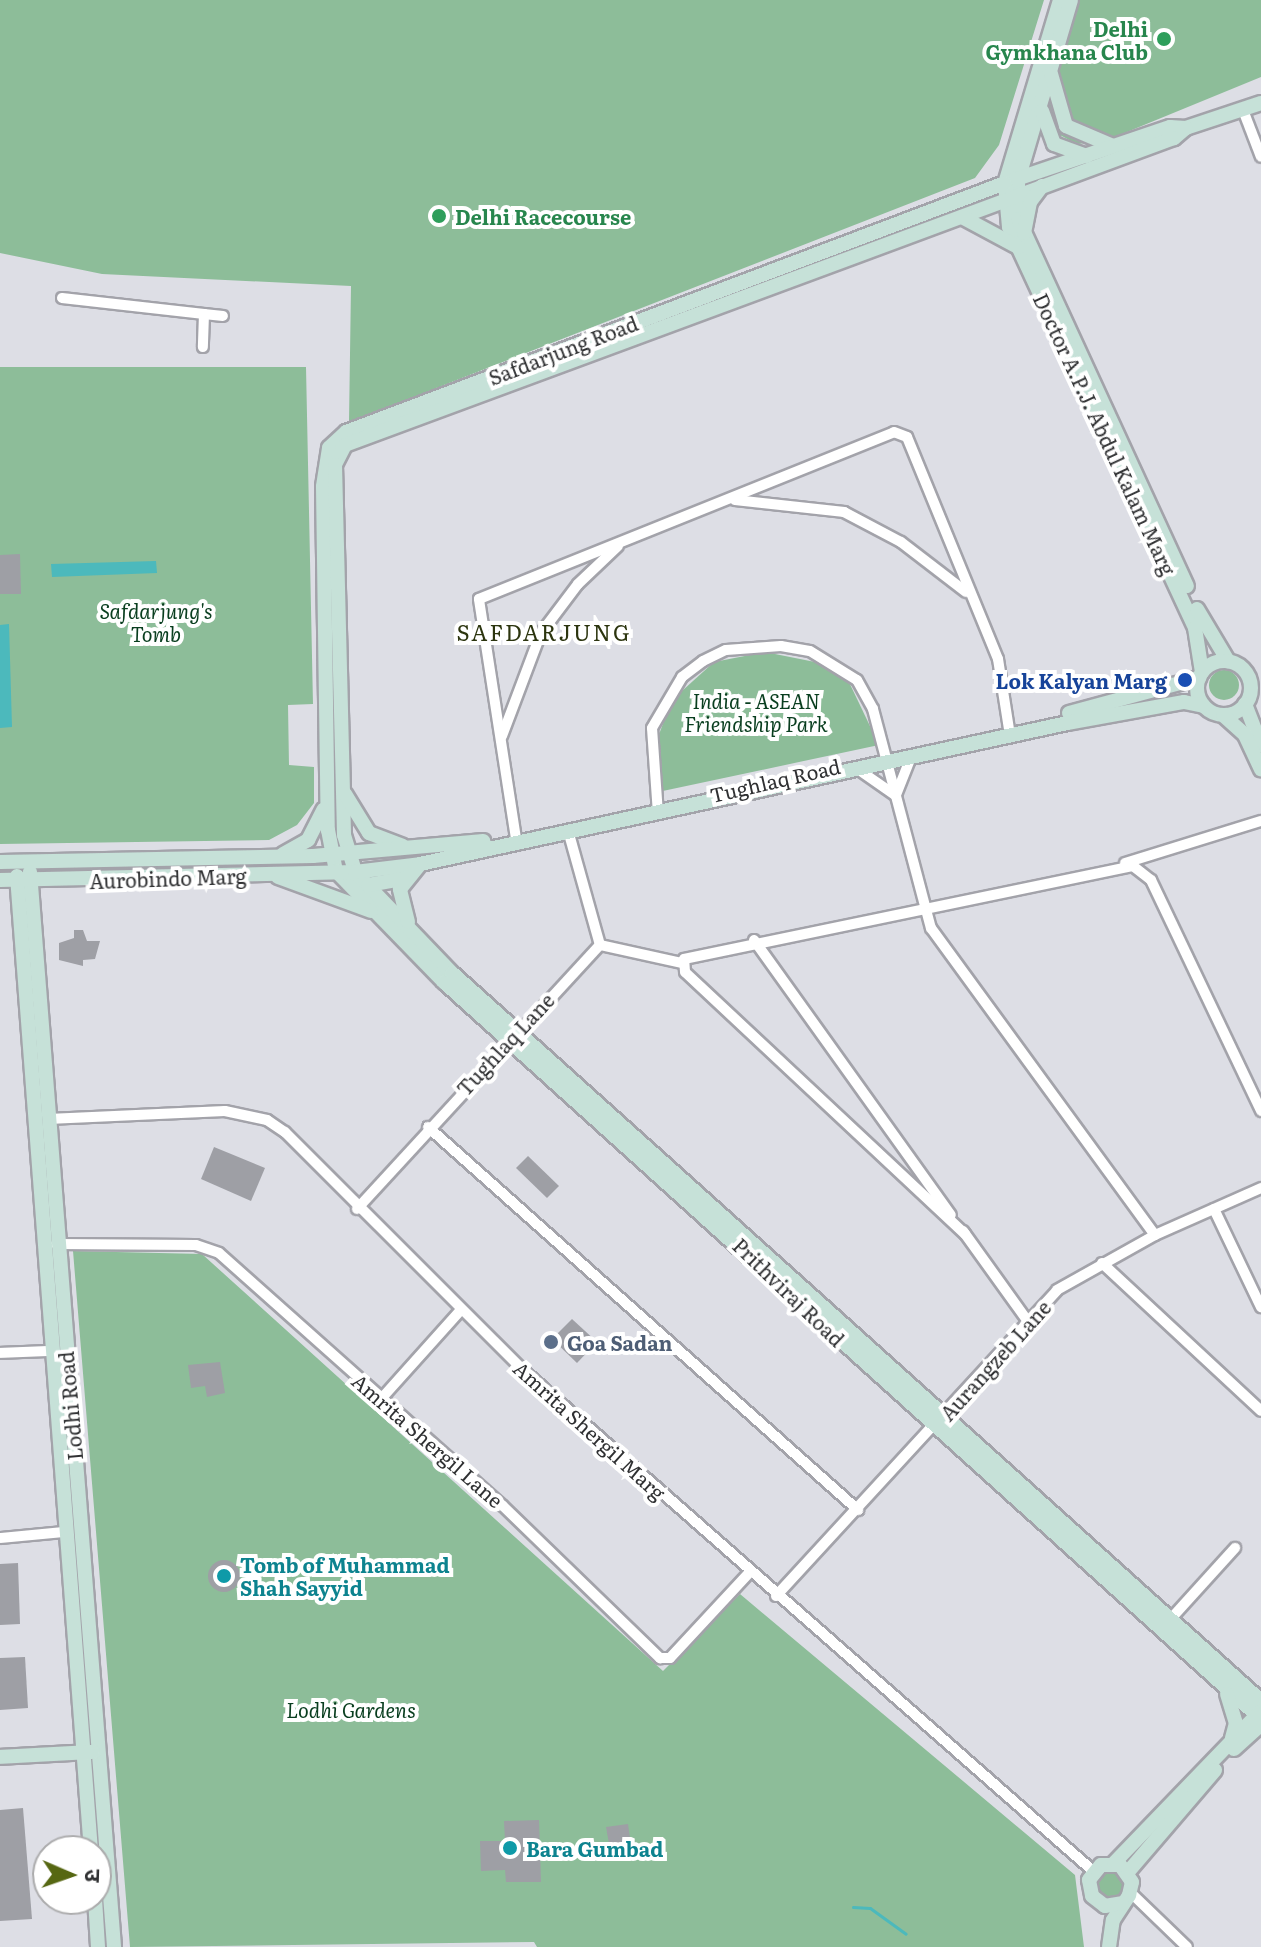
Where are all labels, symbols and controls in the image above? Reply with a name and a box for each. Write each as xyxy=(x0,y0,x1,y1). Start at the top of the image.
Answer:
place label: Delhi Gymkhana Club xyxy=(986,16,1148,63)
marker: Delhi Gymkhana Club xyxy=(1155,30,1173,48)
place label: Delhi Racecourse xyxy=(455,204,631,228)
marker: Delhi Racecourse xyxy=(430,207,448,225)
street label: Doctor A.P.J. Abdul Kalam Marg xyxy=(1029,289,1181,579)
street label: Safdarjung Road xyxy=(485,310,641,390)
park label: Safdarjung's Tomb xyxy=(100,598,212,645)
district label: SAFDARJUNG xyxy=(456,619,632,645)
place label: Lok Kalyan Marg xyxy=(996,668,1167,692)
marker: Lok Kalyan Marg xyxy=(1174,669,1196,691)
park label: India - ASEAN Friendship Park xyxy=(684,688,828,735)
street label: Tughlaq Road xyxy=(707,753,843,807)
street label: Aurobindo Marg xyxy=(89,863,247,893)
street label: Tughlaq Lane xyxy=(451,988,559,1100)
street label: Prithviraj Road xyxy=(728,1233,850,1351)
street label: Aurangzeb Lane xyxy=(935,1295,1055,1425)
place label: Goa Sadan xyxy=(567,1330,672,1354)
marker: Goa Sadan xyxy=(542,1333,560,1351)
street label: Lodhi Road xyxy=(53,1351,87,1461)
street label: Amrita Shergil Marg xyxy=(509,1356,671,1504)
street label: Amrita Shergil Lane xyxy=(348,1368,508,1512)
place label: Tomb of Muhammad Shah Sayyid xyxy=(240,1552,450,1599)
marker: Tomb of Muhammad Shah Sayyid xyxy=(215,1567,233,1585)
park label: Lodhi Gardens xyxy=(286,1697,416,1721)
north arrow xyxy=(32,1835,112,1915)
place label: Bara Gumbad xyxy=(526,1836,663,1860)
marker: Bara Gumbad xyxy=(501,1839,519,1857)
text: उ xyxy=(78,1869,111,1883)

